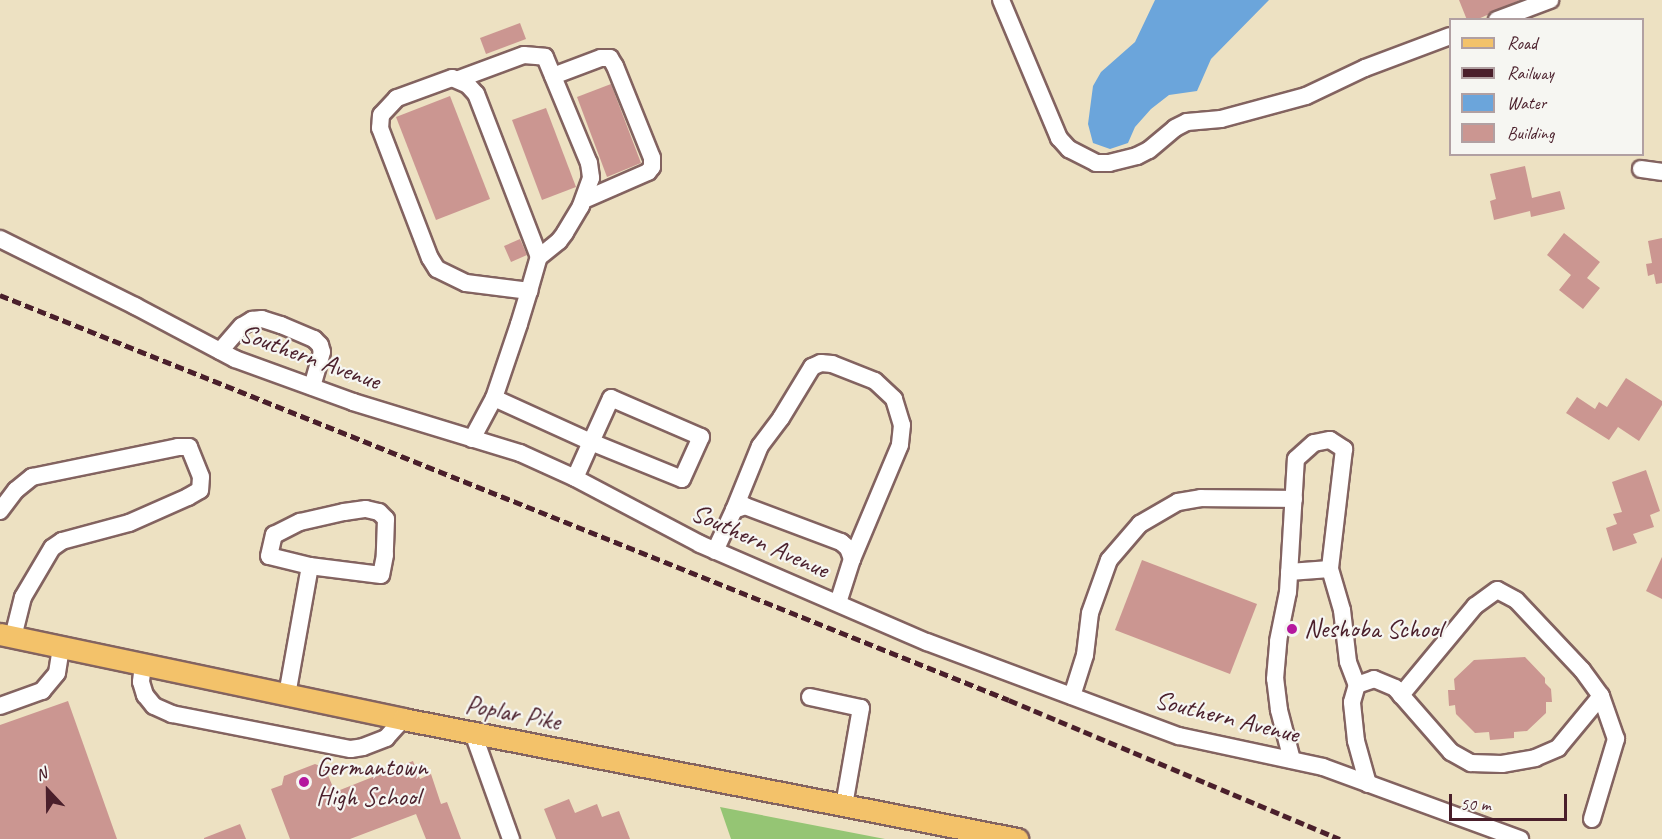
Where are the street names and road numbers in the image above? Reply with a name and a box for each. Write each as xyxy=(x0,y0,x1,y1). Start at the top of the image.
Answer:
street label: Southern Avenue xyxy=(236,317,384,397)
street label: Southern Avenue xyxy=(686,497,834,585)
street label: Southern Avenue xyxy=(1152,684,1302,750)
street label: Poplar Pike xyxy=(463,689,563,737)

